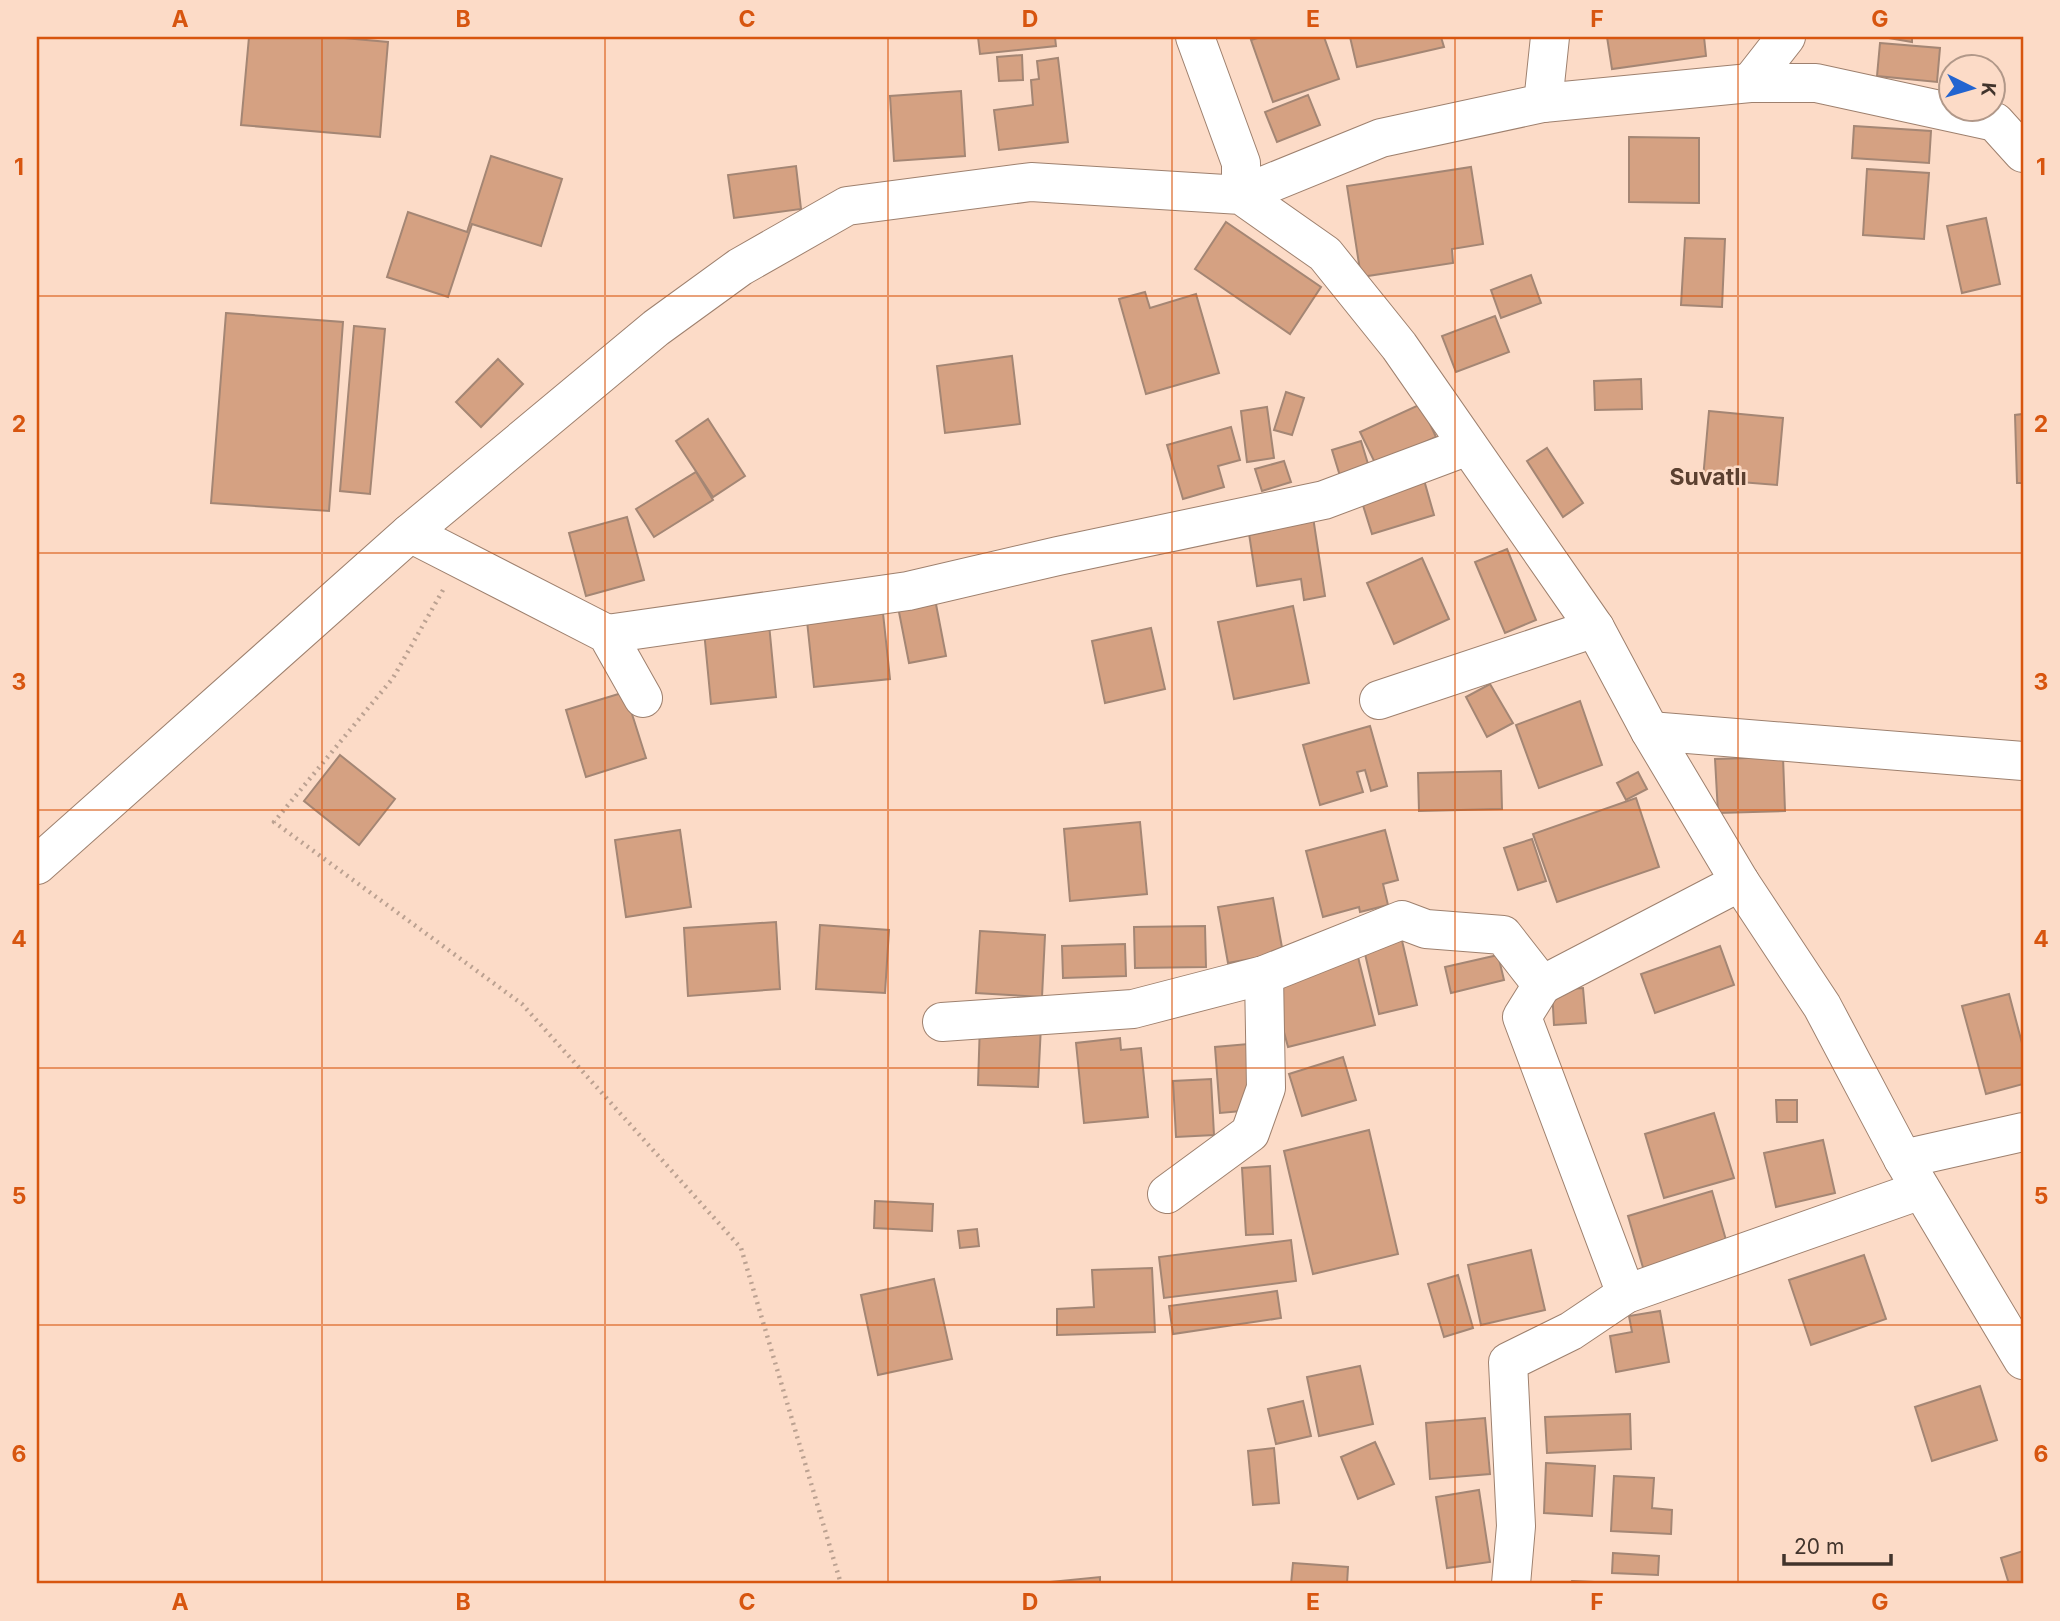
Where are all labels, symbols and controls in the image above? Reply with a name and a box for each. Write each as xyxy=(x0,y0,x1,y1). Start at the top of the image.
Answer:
text: A xyxy=(171,5,189,33)
text: B xyxy=(455,5,471,33)
text: C xyxy=(738,5,756,33)
text: D xyxy=(1022,5,1038,33)
text: E xyxy=(1306,5,1320,33)
text: F xyxy=(1590,5,1604,33)
text: G xyxy=(1871,5,1889,33)
north arrow xyxy=(1938,52,2008,122)
text: K xyxy=(1976,82,2000,98)
text: 1 xyxy=(14,153,24,181)
text: 1 xyxy=(2036,153,2046,181)
text: 2 xyxy=(12,410,26,438)
text: 2 xyxy=(2034,410,2048,438)
district label: Suvatlı xyxy=(1669,463,1747,491)
text: 3 xyxy=(12,668,26,696)
text: 3 xyxy=(2034,668,2048,696)
text: 4 xyxy=(11,925,27,953)
text: 4 xyxy=(2033,925,2049,953)
text: 5 xyxy=(12,1182,26,1210)
text: 5 xyxy=(2034,1182,2048,1210)
text: 6 xyxy=(12,1440,26,1468)
text: 6 xyxy=(2034,1440,2048,1468)
scale bar xyxy=(1784,1523,1890,1567)
text: 20 m xyxy=(1794,1534,1844,1559)
text: A xyxy=(171,1588,189,1616)
text: B xyxy=(455,1588,471,1616)
text: C xyxy=(738,1588,756,1616)
text: D xyxy=(1022,1588,1038,1616)
text: E xyxy=(1306,1588,1320,1616)
text: F xyxy=(1590,1588,1604,1616)
text: G xyxy=(1871,1588,1889,1616)

